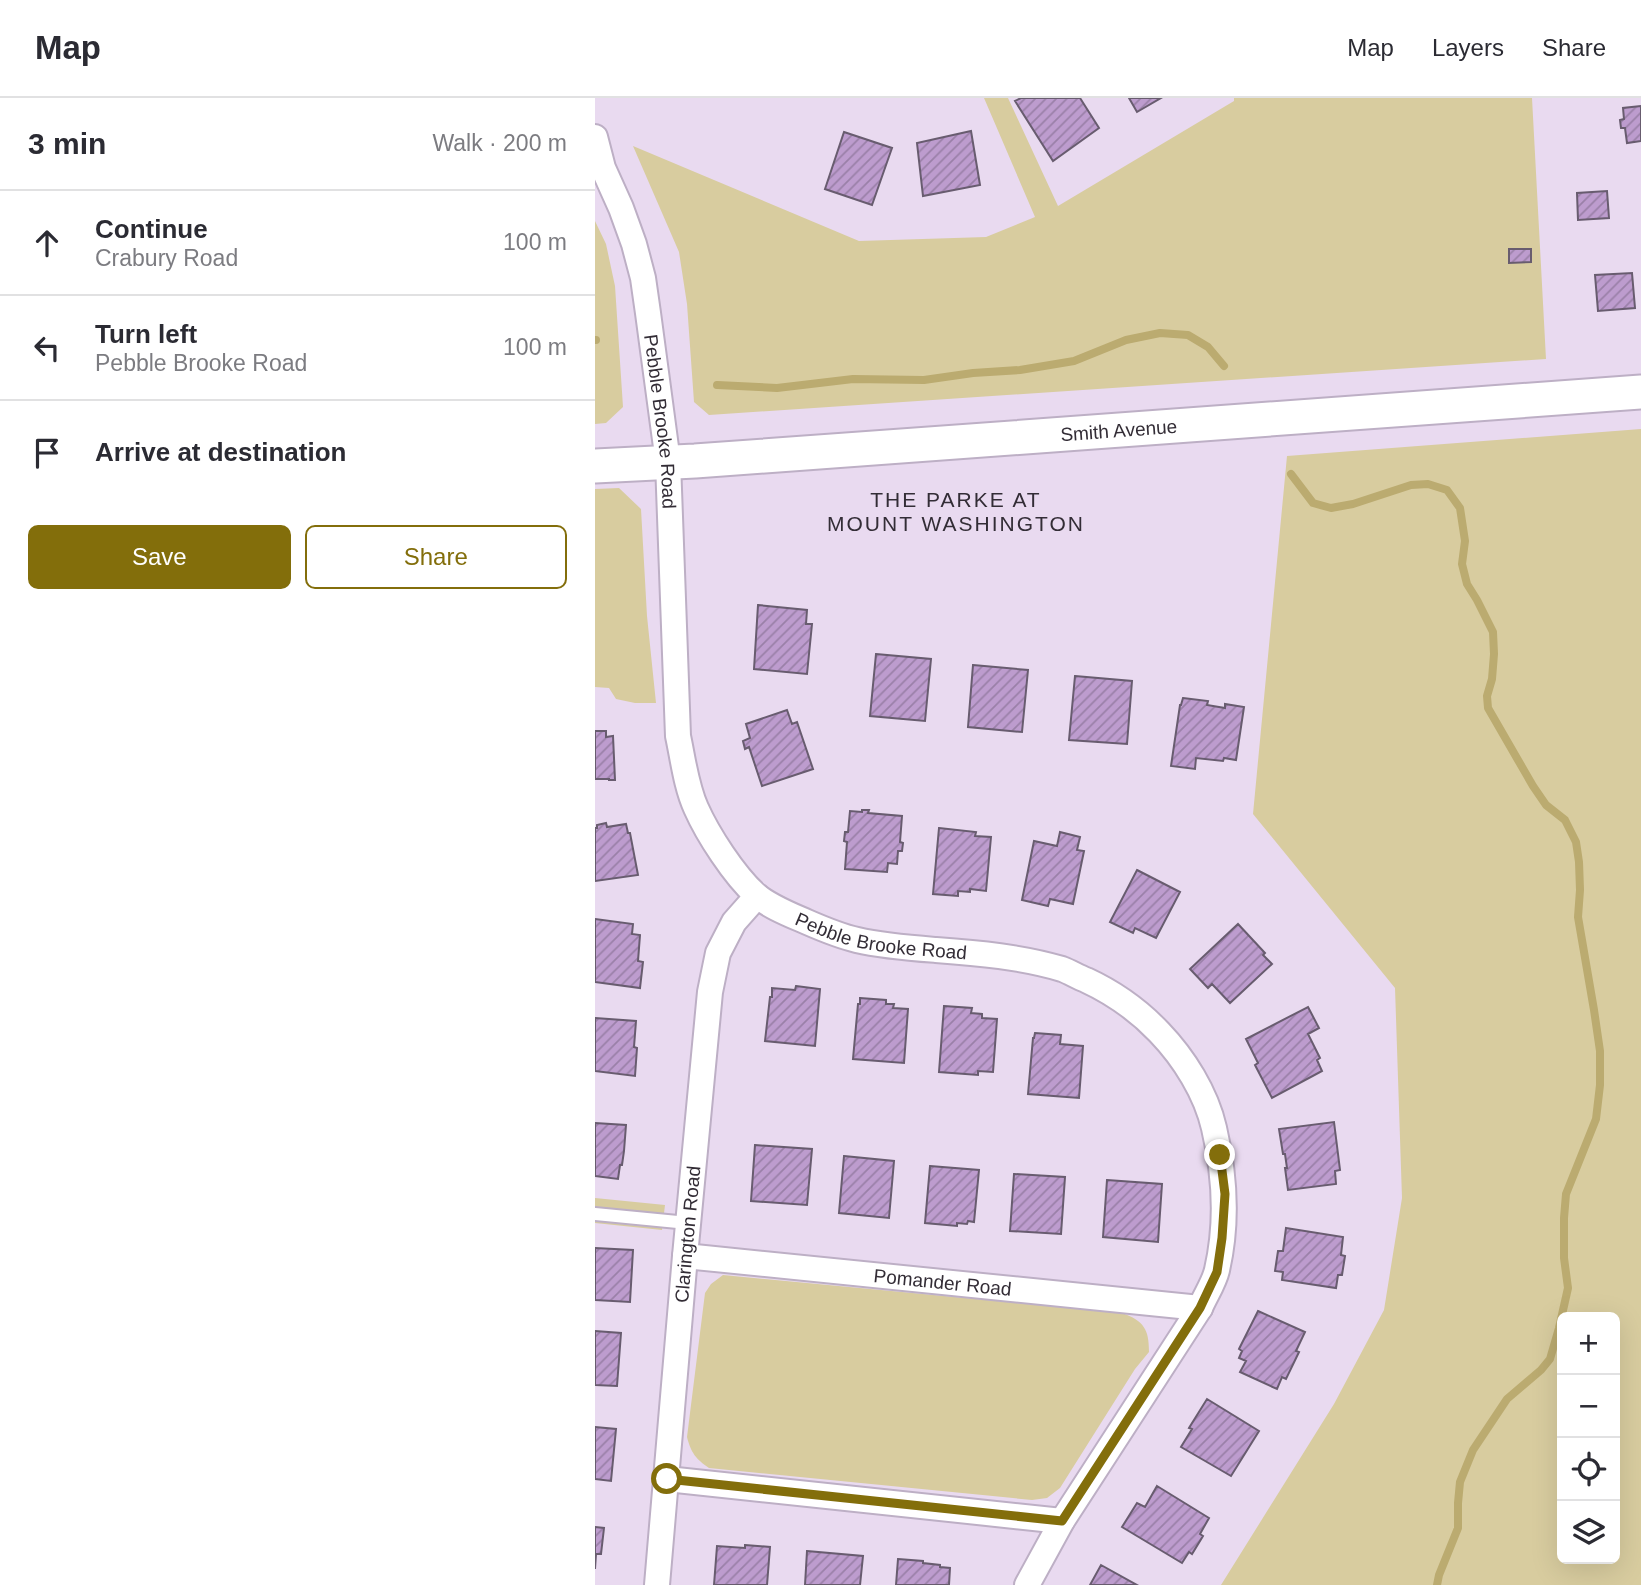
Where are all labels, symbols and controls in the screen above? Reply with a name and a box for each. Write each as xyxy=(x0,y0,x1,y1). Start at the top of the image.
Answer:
text: Map xyxy=(35,29,101,66)
text: Map xyxy=(1347,34,1394,61)
text: Layers xyxy=(1432,34,1504,61)
text: Share xyxy=(1542,34,1606,61)
text: 3 min xyxy=(28,127,106,160)
text: Walk · 200 m xyxy=(432,130,567,156)
text: Continue xyxy=(95,214,208,244)
icon: ahead xyxy=(28,224,66,262)
text: 100 m xyxy=(503,229,567,255)
text: Crabury Road xyxy=(95,245,238,271)
text: Turn left xyxy=(95,319,197,349)
icon: left xyxy=(28,329,66,367)
street label: Pebble Brooke Road xyxy=(640,333,680,509)
text: 100 m xyxy=(503,334,567,360)
text: Pebble Brooke Road xyxy=(95,350,307,376)
street label: Smith Avenue xyxy=(1060,416,1178,445)
icon: arrive xyxy=(28,434,66,472)
text: Arrive at destination xyxy=(95,437,346,467)
district label: THE PARKE AT MOUNT WASHINGTON xyxy=(827,488,1085,535)
button: Save xyxy=(28,525,291,589)
button: Share xyxy=(305,525,567,589)
street label: Pebble Brooke Road xyxy=(792,908,968,963)
route end xyxy=(1204,1139,1235,1170)
street label: Clarington Road xyxy=(671,1165,704,1304)
street label: Pomander Road xyxy=(873,1265,1013,1300)
map controls xyxy=(1557,1312,1620,1564)
button: + xyxy=(1557,1312,1620,1375)
button: − xyxy=(1557,1375,1620,1438)
button: locate xyxy=(1557,1438,1620,1501)
route start xyxy=(651,1463,682,1494)
button: layers xyxy=(1557,1501,1620,1564)

